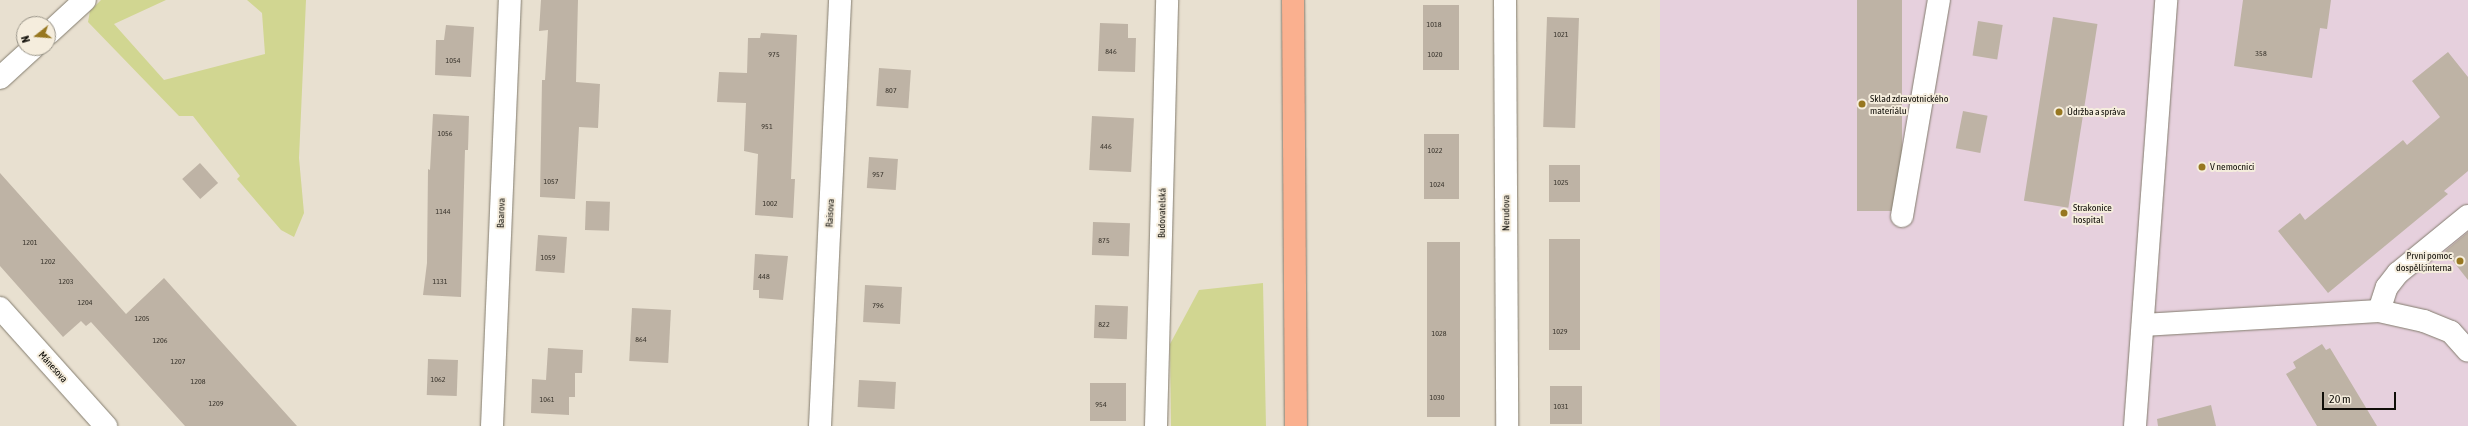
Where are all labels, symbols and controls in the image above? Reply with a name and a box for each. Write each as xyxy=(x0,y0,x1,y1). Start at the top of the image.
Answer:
north arrow xyxy=(16,16,56,56)
house number: 1018 xyxy=(1426,20,1442,30)
house number: 1021 xyxy=(1553,30,1569,40)
text: N xyxy=(19,34,32,44)
house number: 846 xyxy=(1105,47,1117,57)
house number: 358 xyxy=(2255,49,2267,59)
house number: 975 xyxy=(768,50,780,60)
house number: 1020 xyxy=(1427,50,1443,60)
house number: 1054 xyxy=(445,56,461,66)
house number: 807 xyxy=(885,86,897,96)
place label: Sklad zdravotnického materiálu xyxy=(1870,92,1948,116)
marker: Sklad zdravotnického materiálu xyxy=(1857,99,1867,109)
place label: Údržba a správa xyxy=(2067,106,2125,118)
marker: Údržba a správa xyxy=(2054,107,2064,117)
house number: 951 xyxy=(761,122,773,132)
house number: 1056 xyxy=(437,129,453,139)
house number: 446 xyxy=(1100,142,1112,152)
house number: 1022 xyxy=(1427,146,1443,156)
place label: V nemocnici xyxy=(2210,161,2254,173)
marker: V nemocnici xyxy=(2197,162,2207,172)
house number: 957 xyxy=(872,170,884,180)
house number: 1057 xyxy=(543,177,559,187)
house number: 1025 xyxy=(1553,178,1569,188)
house number: 1024 xyxy=(1429,180,1445,190)
street label: Budovatelská xyxy=(1156,188,1168,238)
street label: Nerudova xyxy=(1500,195,1512,231)
street label: Baarova xyxy=(494,198,508,228)
street label: Raisova xyxy=(823,198,837,228)
house number: 1002 xyxy=(762,199,778,209)
place label: Strakonice hospital xyxy=(2073,201,2112,224)
house number: 1144 xyxy=(435,207,451,217)
marker: Strakonice hospital xyxy=(2058,207,2070,219)
house number: 875 xyxy=(1098,236,1110,246)
house number: 1201 xyxy=(22,238,38,248)
place label: První pomoc dospělí;interna xyxy=(2396,249,2452,272)
house number: 1059 xyxy=(540,253,556,263)
marker: První pomoc dospělí;interna xyxy=(2455,256,2465,266)
house number: 1202 xyxy=(40,257,56,267)
house number: 448 xyxy=(758,272,770,282)
house number: 1203 xyxy=(58,277,74,287)
house number: 1131 xyxy=(432,277,448,287)
house number: 1204 xyxy=(77,298,93,308)
house number: 796 xyxy=(872,301,884,311)
house number: 1205 xyxy=(134,314,150,324)
house number: 822 xyxy=(1098,320,1110,330)
house number: 1029 xyxy=(1552,327,1568,337)
house number: 1028 xyxy=(1431,329,1447,339)
house number: 864 xyxy=(635,335,647,345)
house number: 1206 xyxy=(152,336,168,346)
street label: Mánesova xyxy=(36,349,70,385)
house number: 1207 xyxy=(170,357,186,367)
house number: 1062 xyxy=(430,375,446,385)
house number: 1208 xyxy=(190,377,206,387)
scale bar xyxy=(2324,384,2398,410)
text: 20 m xyxy=(2329,392,2351,406)
house number: 1030 xyxy=(1429,393,1445,403)
house number: 1061 xyxy=(539,395,555,405)
house number: 1209 xyxy=(208,399,224,409)
house number: 954 xyxy=(1095,400,1107,410)
house number: 1031 xyxy=(1553,402,1569,412)

